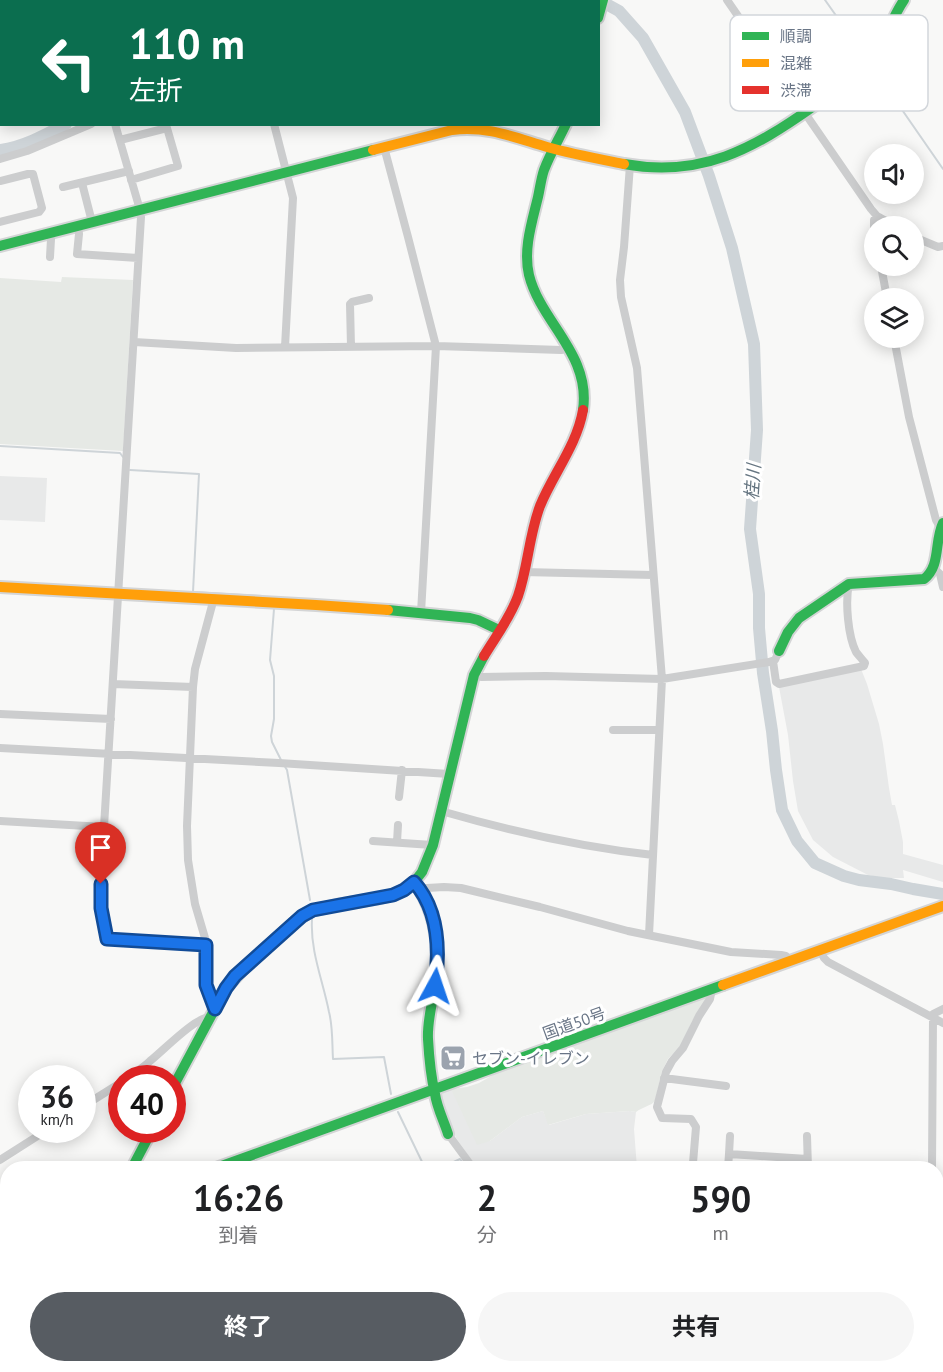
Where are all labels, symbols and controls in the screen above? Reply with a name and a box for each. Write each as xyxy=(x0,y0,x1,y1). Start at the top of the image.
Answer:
legend xyxy=(730,15,928,111)
text: 110 m xyxy=(129,16,245,71)
icon: left xyxy=(30,24,108,102)
text: 順調 xyxy=(780,26,812,46)
text: 混雑 xyxy=(780,53,812,73)
text: 左折 xyxy=(129,73,183,107)
text: 渋滞 xyxy=(780,80,812,100)
map controls xyxy=(864,144,924,348)
button: sound xyxy=(864,144,924,204)
button: search xyxy=(864,216,924,276)
button: layers xyxy=(864,288,924,348)
water label: 桂川 xyxy=(740,461,765,501)
pin xyxy=(75,822,126,884)
icon: arrive xyxy=(84,831,117,864)
position arrow xyxy=(403,954,467,1018)
street label: 国道50号 xyxy=(540,1002,608,1044)
supermarket icon: セブン-イレブン xyxy=(438,1043,468,1073)
place label: セブン-イレブン xyxy=(472,1048,590,1068)
speed limit sign: 40 xyxy=(108,1065,186,1143)
text: 36 xyxy=(40,1077,74,1116)
text: km/h xyxy=(41,1110,73,1129)
text: 16:26 xyxy=(193,1174,284,1221)
text: 2 xyxy=(477,1174,497,1221)
text: 590 xyxy=(690,1175,751,1222)
text: m xyxy=(712,1220,729,1246)
text: 到着 xyxy=(218,1222,258,1248)
text: 分 xyxy=(477,1222,497,1248)
button: 終了 xyxy=(30,1292,466,1361)
button: 共有 xyxy=(478,1292,914,1361)

